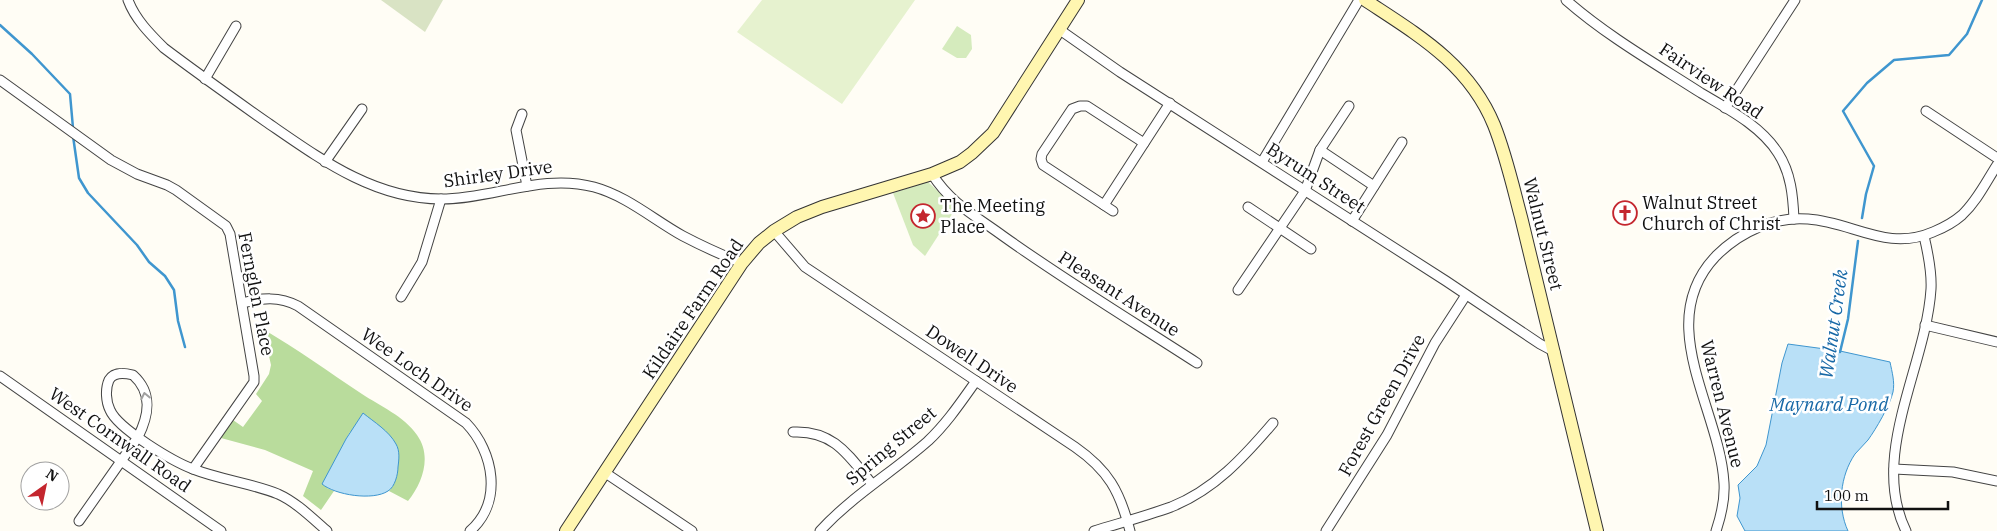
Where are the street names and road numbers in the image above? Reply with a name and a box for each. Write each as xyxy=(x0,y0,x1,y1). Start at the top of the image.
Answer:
street label: Fairview Road xyxy=(1655,37,1768,124)
street label: Byrum Street xyxy=(1263,137,1370,218)
street label: Shirley Drive xyxy=(442,154,554,193)
street label: Walnut Street xyxy=(1518,175,1569,293)
street label: Fernglen Place xyxy=(233,230,280,358)
street label: Kildaire Farm Road xyxy=(637,234,748,383)
street label: Pleasant Avenue xyxy=(1054,246,1184,341)
street label: Dowell Drive xyxy=(922,319,1023,398)
street label: Wee Loch Drive xyxy=(357,323,478,417)
street label: Forest Green Drive xyxy=(1333,330,1430,480)
street label: Warren Avenue xyxy=(1696,338,1749,470)
street label: West Cornwall Road xyxy=(45,382,196,497)
street label: Spring Street xyxy=(841,401,941,490)

